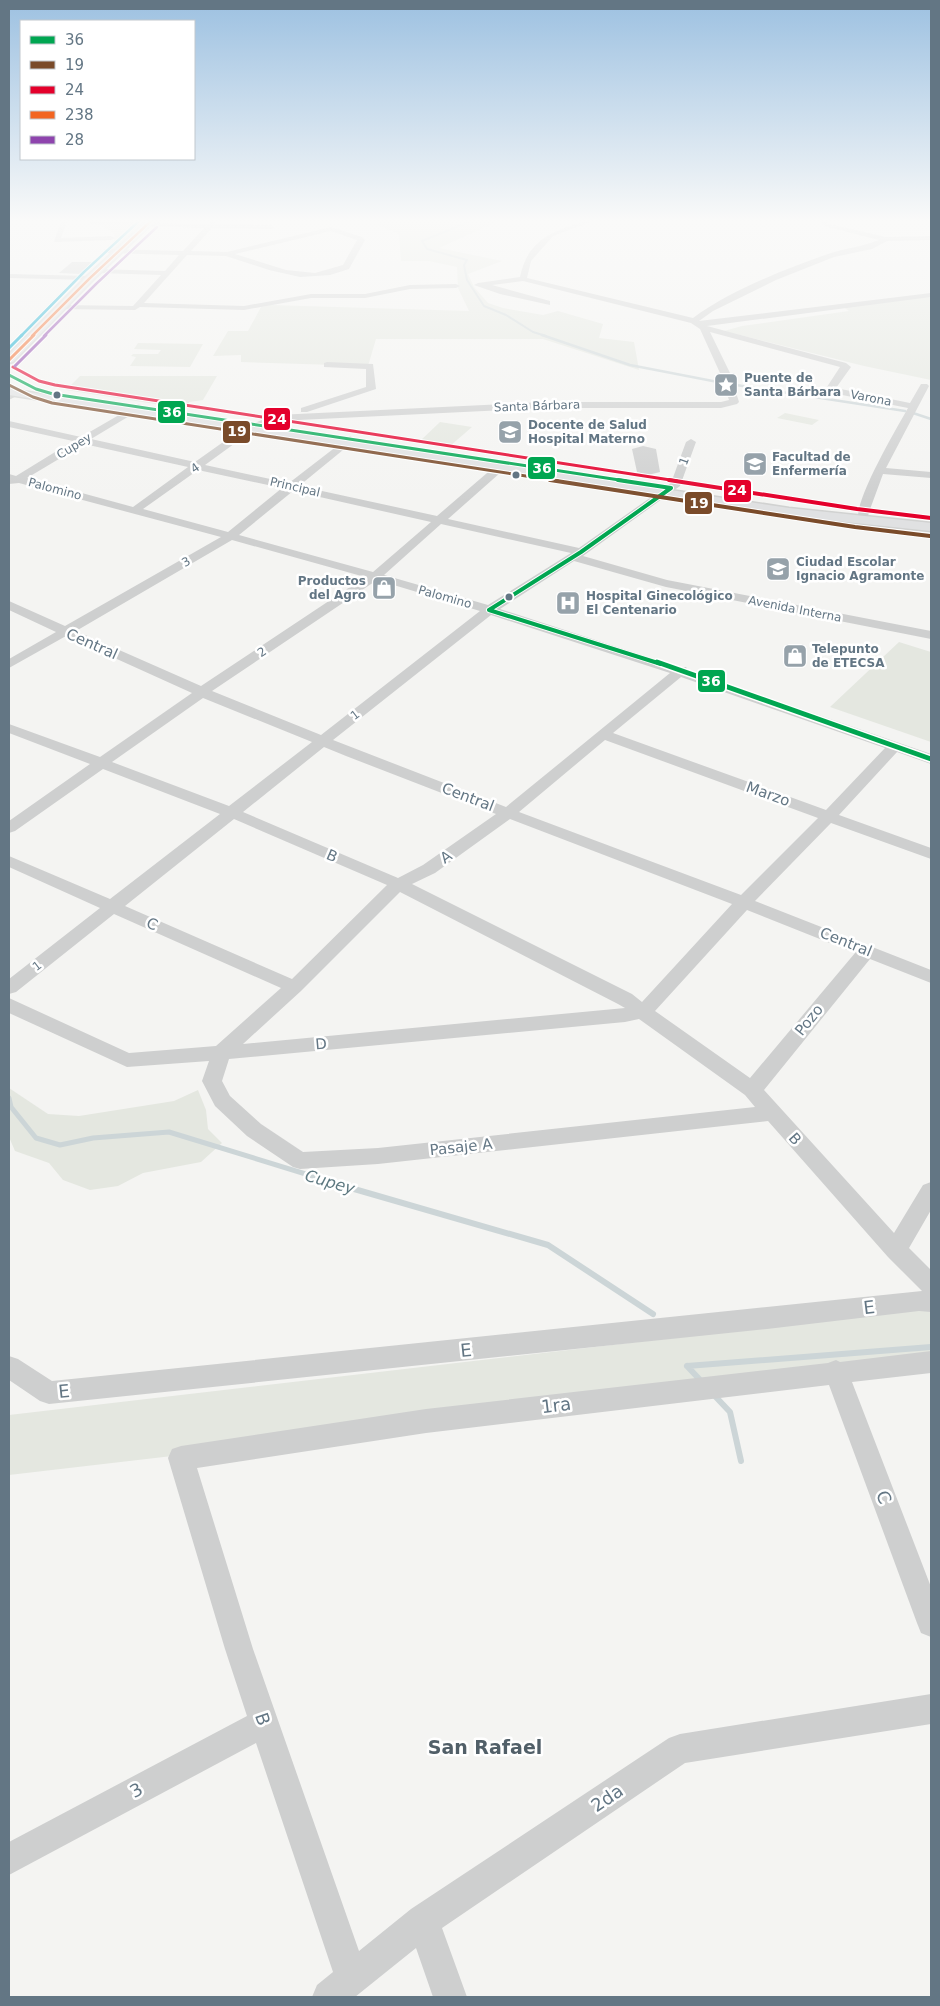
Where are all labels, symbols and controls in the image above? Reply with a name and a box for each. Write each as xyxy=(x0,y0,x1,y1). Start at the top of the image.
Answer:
legend xyxy=(20,20,195,160)
text: 36 xyxy=(65,31,84,49)
text: 19 xyxy=(65,56,84,74)
text: 24 xyxy=(65,81,84,99)
text: 238 xyxy=(65,106,94,124)
text: 28 xyxy=(65,131,84,149)
place label: Puente de Santa Bárbara xyxy=(744,371,841,399)
place icon: Puente de Santa Bárbara xyxy=(713,372,739,398)
street label: Varona xyxy=(849,387,893,409)
unlabelled marker xyxy=(52,390,62,400)
street label: Santa Bárbara xyxy=(494,397,580,415)
line badge: 36 xyxy=(157,400,186,424)
text: 36 xyxy=(162,404,182,420)
line badge: 24 xyxy=(263,407,291,431)
text: 24 xyxy=(267,411,287,427)
place label: Docente de Salud Hospital Materno xyxy=(528,418,647,446)
school or university icon: Docente de Salud Hospital Materno xyxy=(497,419,523,445)
line badge: 19 xyxy=(222,420,251,444)
text: 19 xyxy=(227,423,247,439)
street label: Cupey xyxy=(54,430,94,462)
place label: Facultad de Enfermería xyxy=(772,450,851,478)
school or university icon: Facultad de Enfermería xyxy=(742,451,768,477)
street label: 1 xyxy=(676,455,692,467)
line badge: 36 xyxy=(527,456,556,480)
street label: 4 xyxy=(188,460,202,476)
text: 36 xyxy=(532,460,552,476)
unlabelled marker xyxy=(511,470,521,480)
street label: Principal xyxy=(269,474,321,500)
street label: Palomino xyxy=(27,475,83,503)
line badge: 24 xyxy=(723,479,752,503)
text: 24 xyxy=(727,482,747,498)
line badge: 19 xyxy=(684,491,713,515)
text: 19 xyxy=(689,495,709,511)
street label: 3 xyxy=(179,554,193,570)
place label: Ciudad Escolar Ignacio Agramonte xyxy=(796,555,924,583)
school or university icon: Ciudad Escolar Ignacio Agramonte xyxy=(765,556,791,582)
place label: Productos del Agro xyxy=(298,574,366,602)
shop icon: Productos del Agro xyxy=(371,575,397,601)
street label: Palomino xyxy=(417,583,473,611)
place label: Hospital Ginecológico El Centenario xyxy=(586,589,733,617)
hospital icon: Hospital Ginecológico El Centenario xyxy=(555,590,581,616)
unlabelled marker xyxy=(504,592,514,602)
street label: Avenida Interna xyxy=(747,593,843,625)
street label: Central xyxy=(63,625,121,663)
place label: Telepunto de ETECSA xyxy=(812,642,885,670)
shop icon: Telepunto de ETECSA xyxy=(782,643,808,669)
street label: 2 xyxy=(255,644,269,660)
line badge: 36 xyxy=(697,669,726,693)
text: 36 xyxy=(701,673,721,689)
street label: 1 xyxy=(348,707,362,723)
street label: Marzo xyxy=(744,778,792,810)
street label: Central xyxy=(439,779,497,815)
street label: B xyxy=(324,846,340,866)
street label: A xyxy=(437,846,456,867)
street label: C xyxy=(144,914,160,934)
street label: Central xyxy=(817,923,875,961)
street label: 1 xyxy=(30,958,44,974)
street label: Pozo xyxy=(791,1001,827,1039)
street label: D xyxy=(314,1035,328,1053)
street label: B xyxy=(785,1129,805,1149)
street label: Pasaje A xyxy=(429,1135,494,1159)
water label: Cupey xyxy=(303,1166,358,1198)
street label: E xyxy=(862,1296,876,1318)
street label: E xyxy=(459,1339,473,1361)
street label: E xyxy=(57,1380,71,1402)
street label: 1ra xyxy=(540,1393,572,1417)
street label: C xyxy=(872,1487,896,1507)
street label: B xyxy=(251,1710,275,1728)
district label: San Rafael xyxy=(428,1736,542,1758)
street label: 3 xyxy=(126,1778,146,1802)
street label: 2da xyxy=(587,1780,627,1816)

